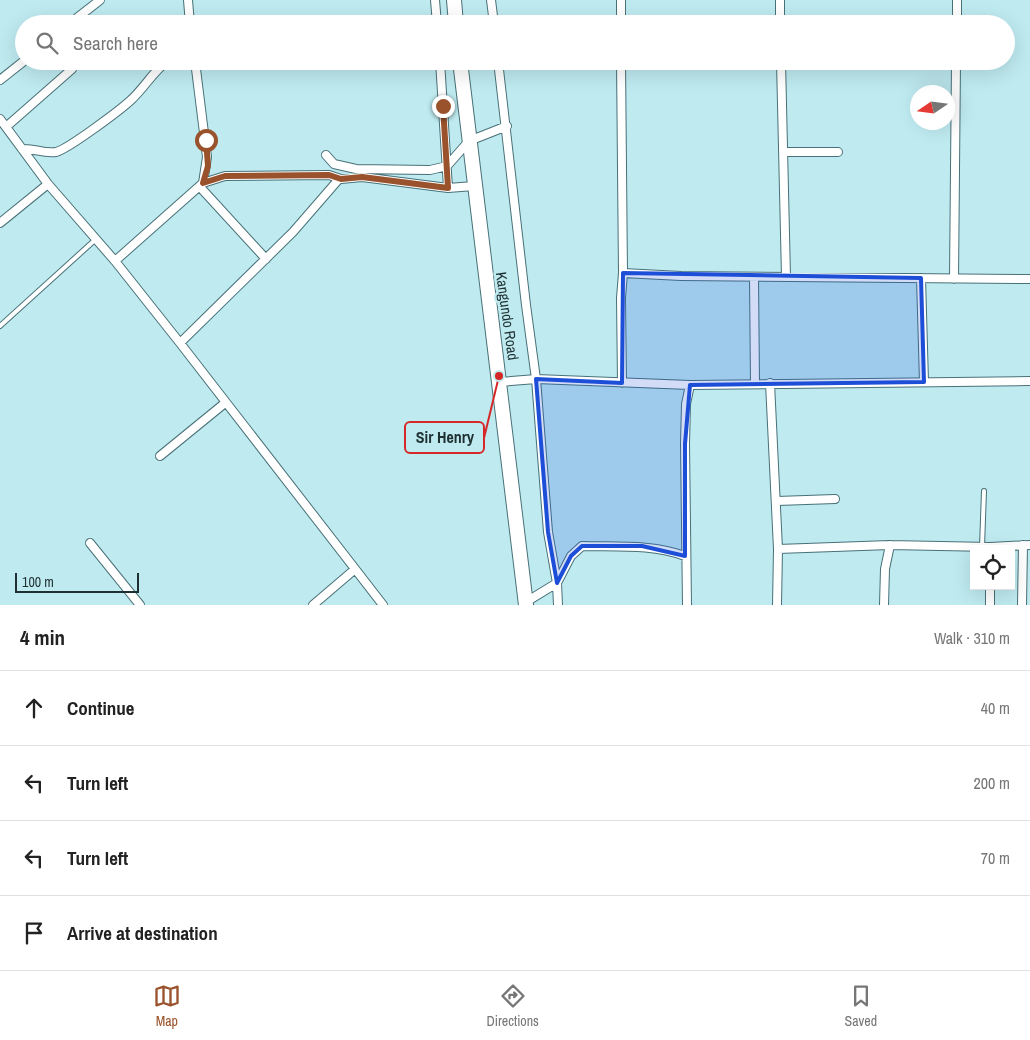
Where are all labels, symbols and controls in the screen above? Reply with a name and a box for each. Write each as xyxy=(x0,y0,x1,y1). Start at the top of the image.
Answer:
search box xyxy=(15,15,1015,70)
icon: search xyxy=(33,29,61,57)
text: Search here xyxy=(73,30,158,56)
north arrow xyxy=(910,85,955,130)
route end xyxy=(432,95,455,118)
route start xyxy=(195,129,218,152)
street label: Kangundo Road xyxy=(491,270,524,361)
callout: Sir Henry xyxy=(405,422,484,453)
text: Sir Henry xyxy=(416,426,475,448)
map controls xyxy=(970,545,1015,590)
button: locate xyxy=(970,545,1015,590)
scale bar xyxy=(15,570,139,593)
text: 100 m xyxy=(22,573,54,591)
text: 4 min xyxy=(20,623,65,652)
text: Walk · 310 m xyxy=(934,627,1010,649)
icon: ahead xyxy=(20,694,48,722)
text: Continue xyxy=(67,695,135,721)
text: 40 m xyxy=(981,697,1010,719)
icon: left xyxy=(20,769,48,797)
text: Turn left xyxy=(67,770,128,796)
text: 200 m xyxy=(974,772,1010,794)
icon: left xyxy=(20,844,48,872)
text: Turn left xyxy=(67,845,128,871)
text: 70 m xyxy=(981,847,1010,869)
icon: arrive xyxy=(20,919,48,947)
text: Arrive at destination xyxy=(67,920,218,946)
tab: Map xyxy=(153,982,181,1030)
tab: Directions xyxy=(487,982,539,1030)
tab: Saved xyxy=(845,982,877,1030)

